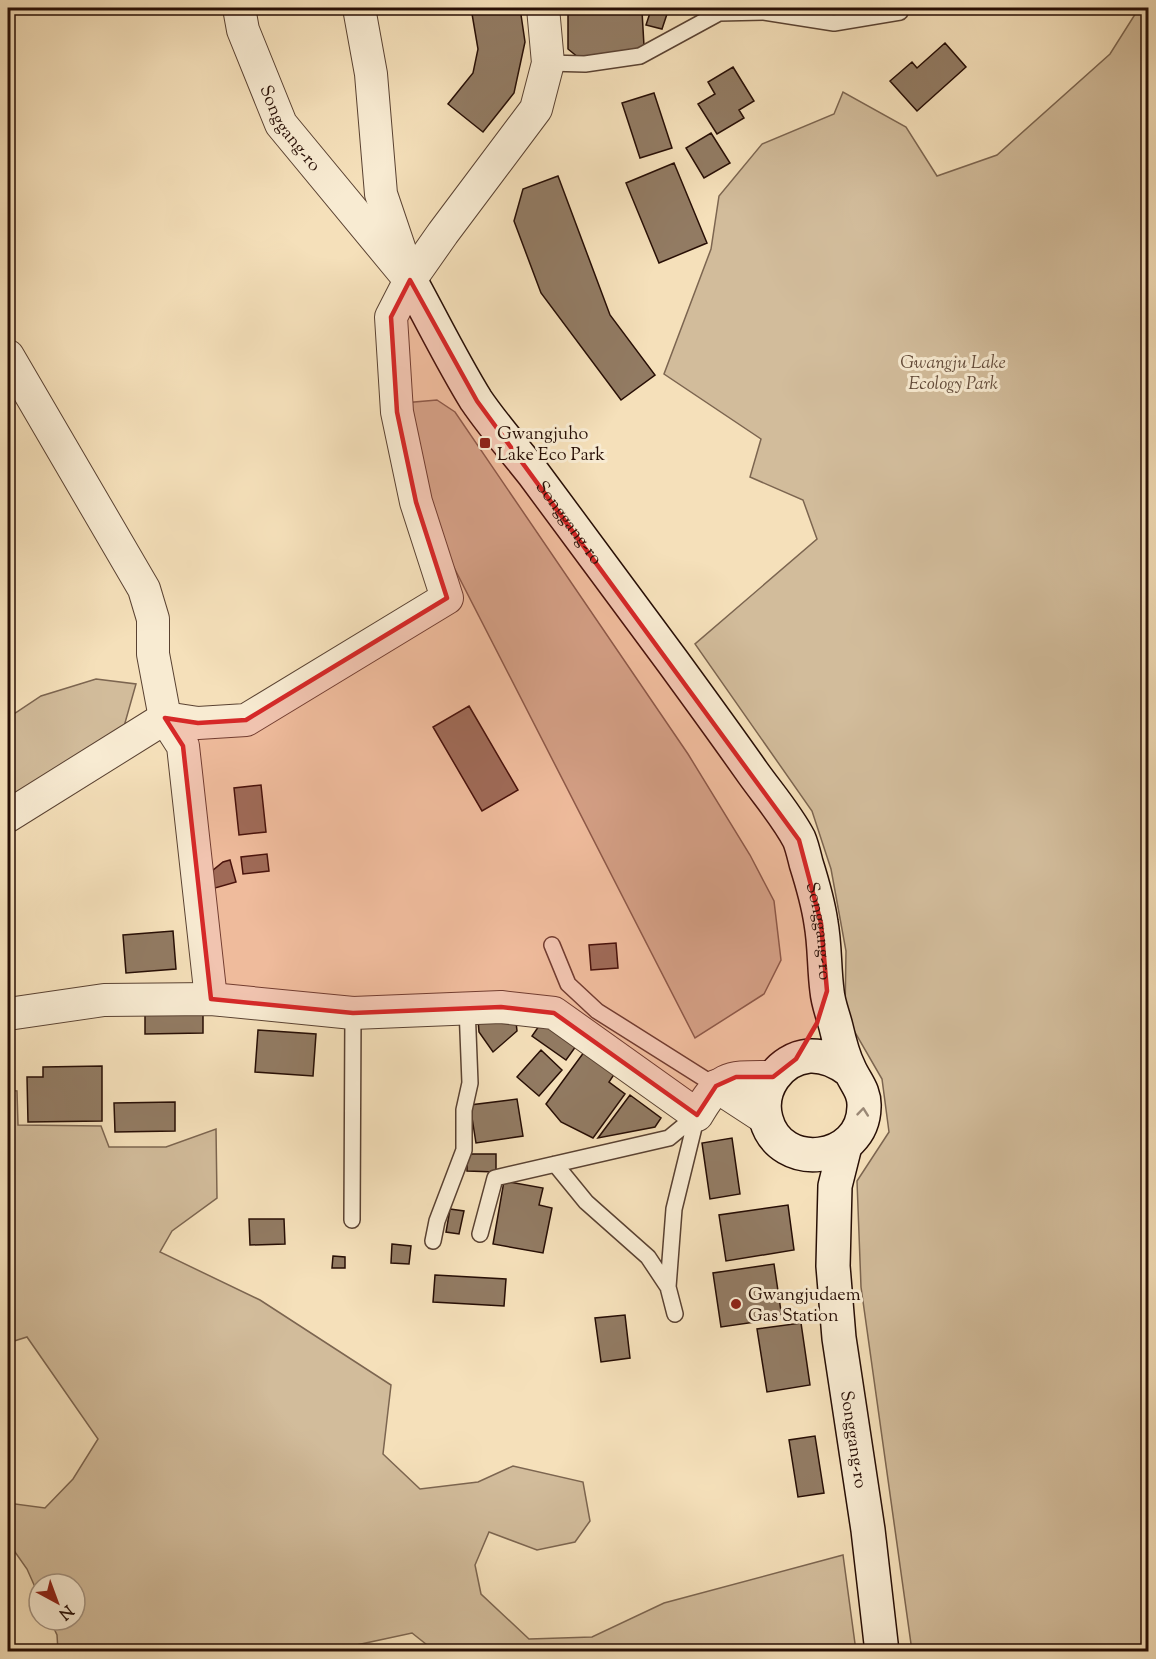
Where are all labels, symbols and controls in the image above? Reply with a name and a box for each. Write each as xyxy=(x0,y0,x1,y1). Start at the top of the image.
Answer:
street label: Songgang-ro xyxy=(252,82,326,178)
park label: Gwangju Lake Ecology Park xyxy=(900,351,1006,398)
place label: Gwangjuho Lake Eco Park xyxy=(497,422,605,469)
marker: Gwangjuho Lake Eco Park xyxy=(478,436,492,450)
street label: Songgang-ro xyxy=(528,476,608,571)
street label: Songgang-ro xyxy=(797,880,837,981)
one-way arrow xyxy=(856,1107,869,1116)
place label: Gwangjudaem Gas Station xyxy=(748,1283,861,1330)
marker: Gwangjudaem Gas Station xyxy=(729,1297,743,1311)
street label: Songgang-ro xyxy=(832,1389,873,1491)
north arrow xyxy=(27,1572,87,1632)
text: N xyxy=(53,1599,78,1624)

